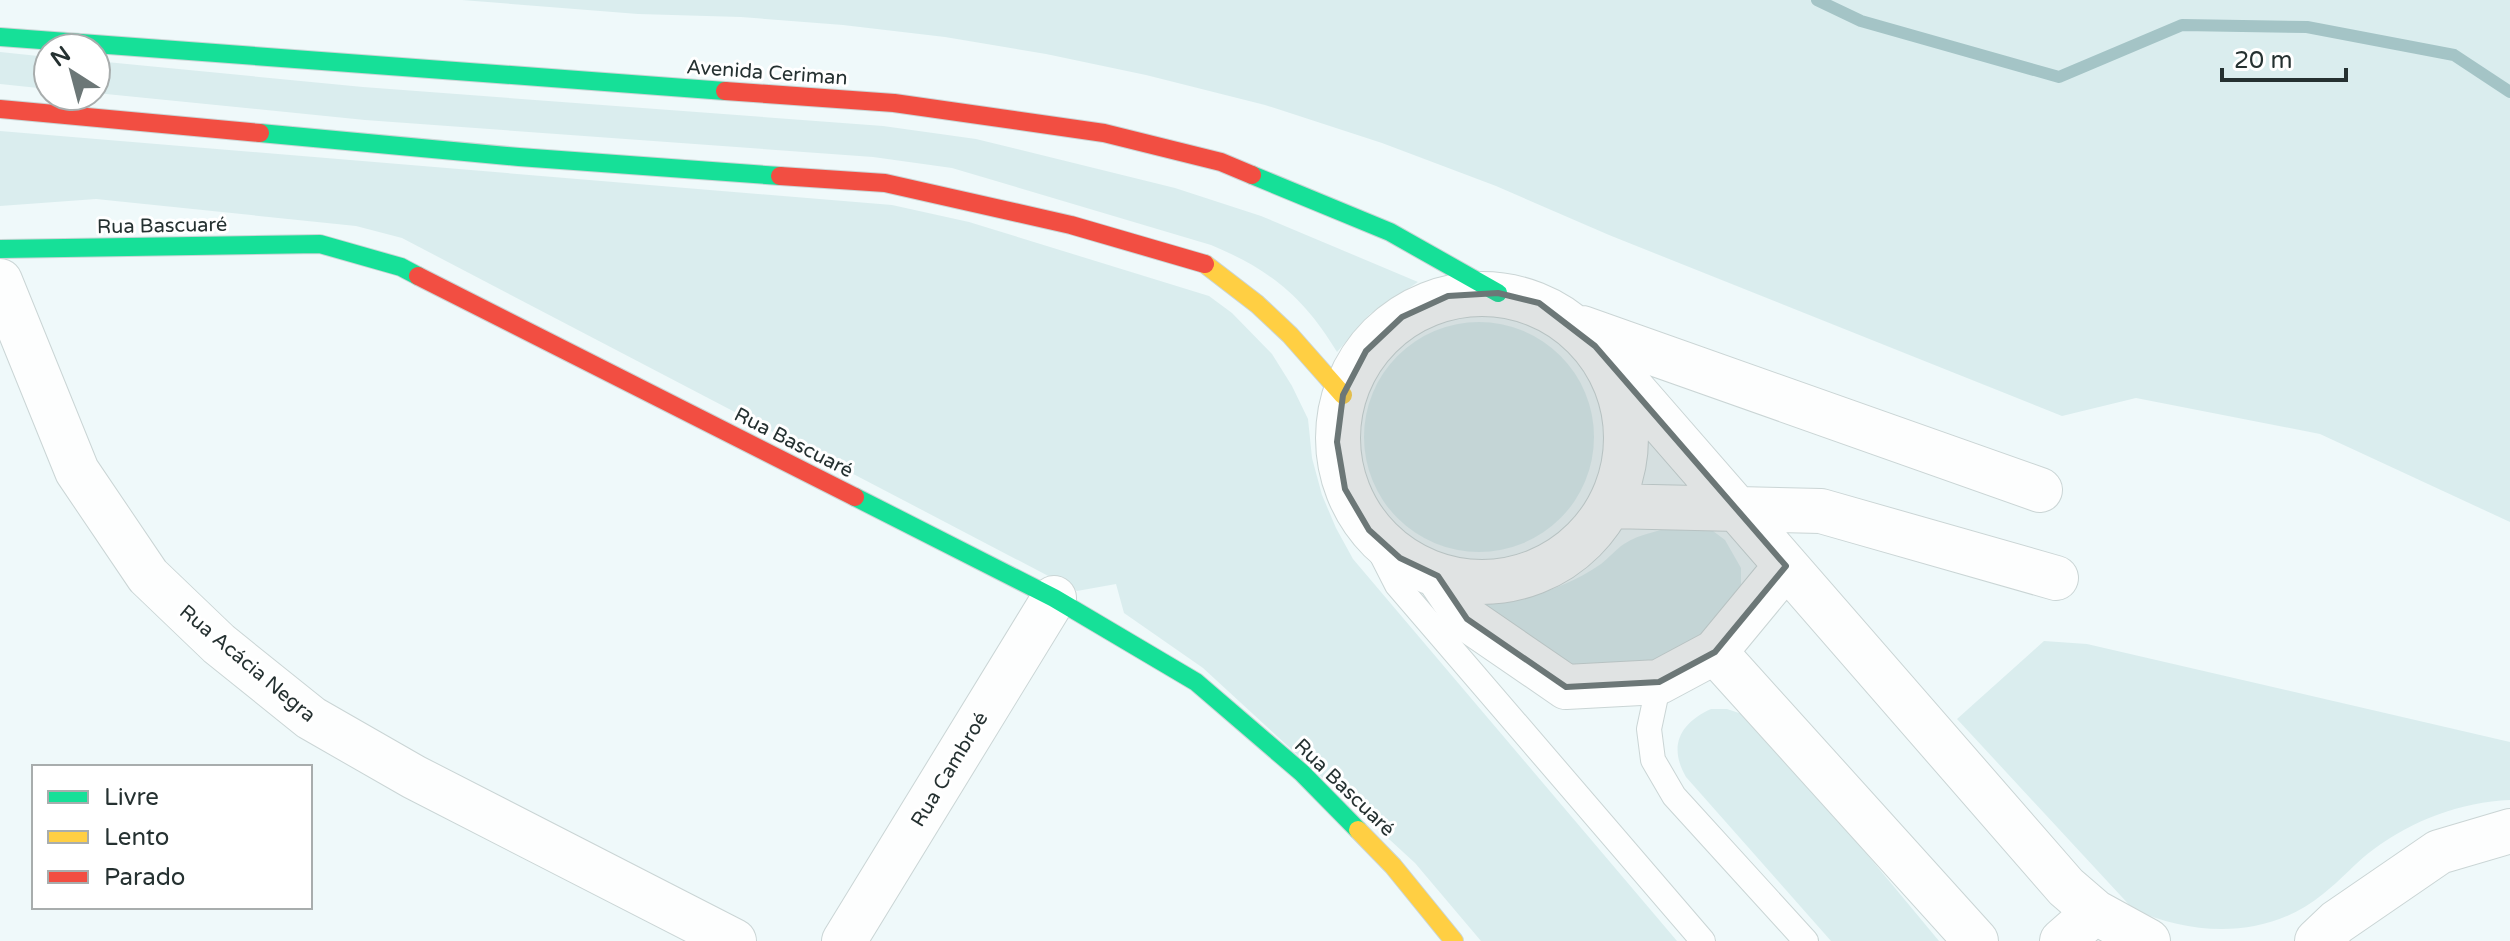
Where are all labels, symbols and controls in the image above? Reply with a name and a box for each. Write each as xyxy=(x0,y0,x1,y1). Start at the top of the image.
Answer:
north arrow xyxy=(32,32,112,112)
scale bar xyxy=(2222,32,2346,82)
text: N xyxy=(46,41,76,72)
text: 20 m xyxy=(2234,46,2292,75)
street label: Avenida Ceriman xyxy=(686,55,848,91)
street label: Rua Bascuaré xyxy=(97,213,227,239)
street label: Rua Bascuaré xyxy=(730,403,857,483)
street label: Rua Acácia Negra xyxy=(174,600,320,728)
street label: Rua Cambroé xyxy=(906,708,994,831)
street label: Rua Bascuaré xyxy=(1289,734,1400,842)
legend xyxy=(32,765,312,909)
text: Livre xyxy=(104,783,159,812)
text: Lento xyxy=(104,823,169,852)
text: Parado xyxy=(104,863,185,892)

